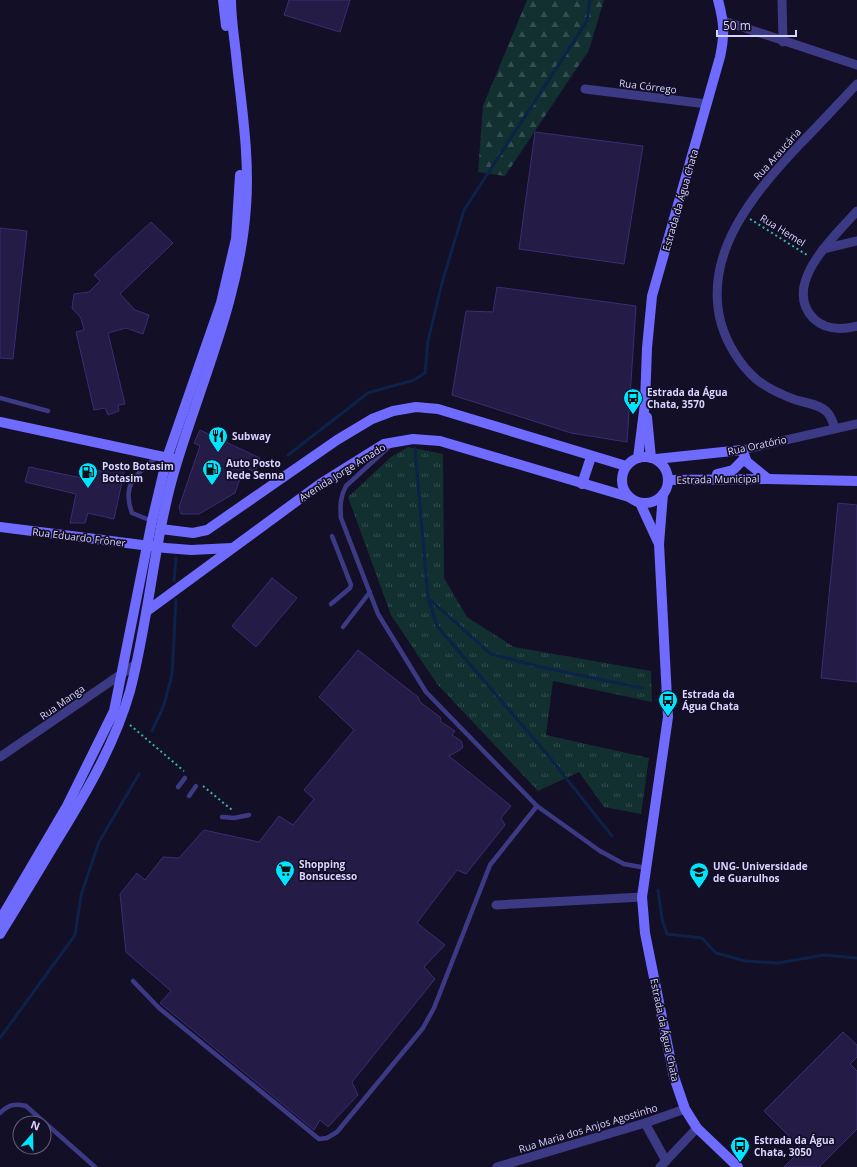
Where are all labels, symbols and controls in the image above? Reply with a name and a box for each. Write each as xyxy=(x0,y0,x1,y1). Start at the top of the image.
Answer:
scale bar xyxy=(717,12,796,38)
text: 50 m xyxy=(723,17,751,34)
street label: Rua Córrego xyxy=(618,76,678,96)
street label: Rua Araucária xyxy=(750,125,804,183)
street label: Estrada da Água Chata xyxy=(659,147,701,253)
street label: Rua Hemel xyxy=(758,211,808,249)
place label: Estrada da Água Chata, 3570 xyxy=(647,385,728,411)
bus stop icon: Estrada da Água Chata, 3570 xyxy=(622,387,644,415)
restaurant icon: Subway xyxy=(207,425,229,453)
place label: Subway xyxy=(232,429,271,443)
street label: Rua Oratório xyxy=(726,432,788,458)
street label: Avenida Jorge Amado xyxy=(296,440,388,504)
place label: Auto Posto Rede Senna xyxy=(226,456,284,482)
fuel station icon: Auto Posto Rede Senna xyxy=(201,458,223,486)
place label: Posto Botasim Botasim xyxy=(102,459,174,485)
fuel station icon: Posto Botasim Botasim xyxy=(77,461,99,489)
street label: Estrada Municipal xyxy=(676,471,760,487)
street label: Rua Eduardo Frôner xyxy=(32,524,126,550)
street label: Rua Manga xyxy=(37,681,87,723)
place label: Estrada da Água Chata xyxy=(682,687,739,713)
bus stop icon: Estrada da Água Chata xyxy=(657,689,679,717)
place label: Shopping Bonsucesso xyxy=(299,857,357,883)
supermarket icon: Shopping Bonsucesso xyxy=(274,859,296,887)
place label: UNG- Universidade de Guarulhos xyxy=(713,859,808,885)
school or university icon: UNG- Universidade de Guarulhos xyxy=(688,861,710,889)
street label: Estrada da Água Chata xyxy=(647,977,683,1083)
street label: Rua Maria dos Anjos Agostinho xyxy=(517,1100,659,1156)
north arrow xyxy=(12,1115,52,1155)
text: N xyxy=(29,1117,42,1134)
place label: Estrada da Água Chata, 3050 xyxy=(754,1133,835,1159)
bus stop icon: Estrada da Água Chata, 3050 xyxy=(729,1135,751,1163)

